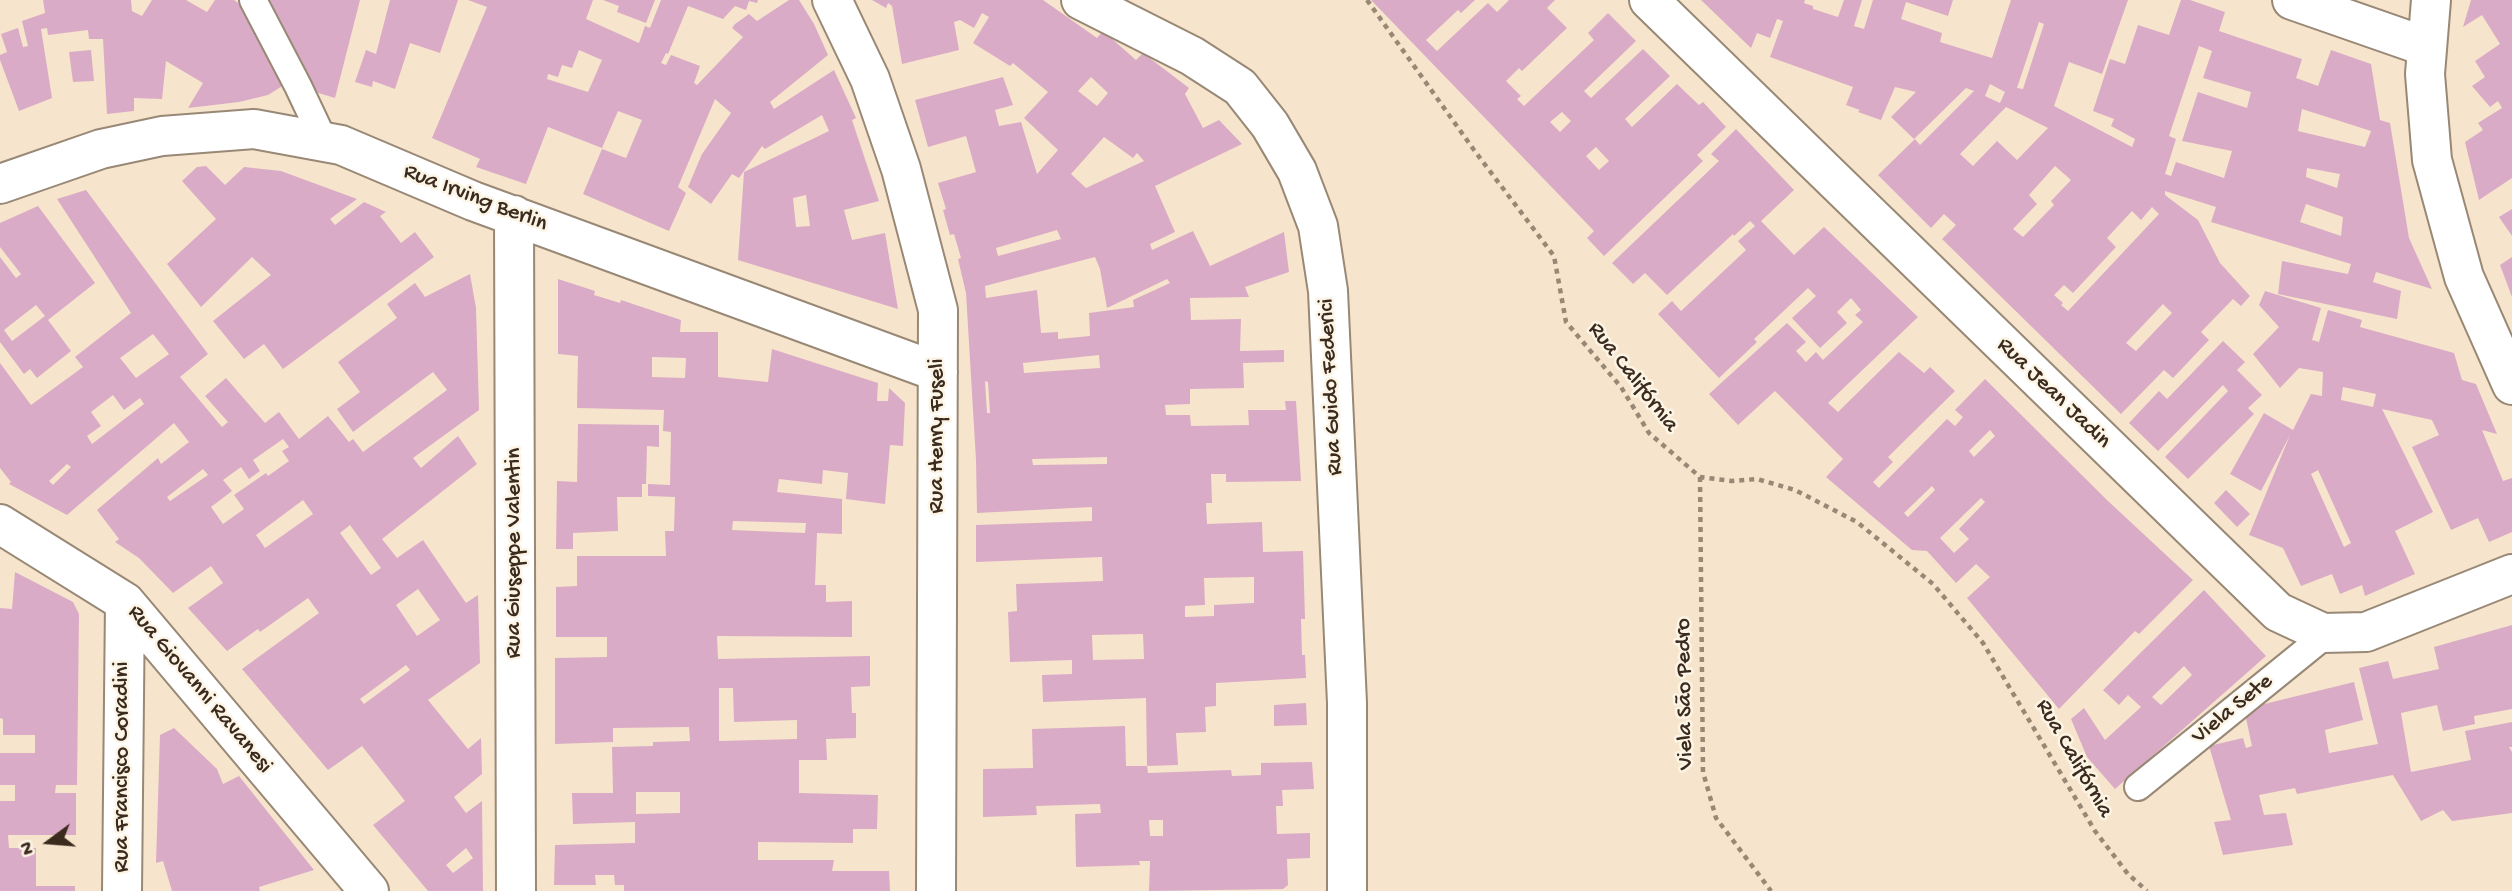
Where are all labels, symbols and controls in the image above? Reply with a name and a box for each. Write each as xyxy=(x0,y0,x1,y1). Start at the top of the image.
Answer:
street label: Rua Irving Berlin xyxy=(399,159,551,239)
street label: Rua Guido Federici xyxy=(1314,298,1350,476)
street label: Rua Califórnia xyxy=(1580,317,1684,439)
street label: Rua Jean Jadin xyxy=(1990,332,2116,456)
street label: Rua Henry Fuseli xyxy=(924,359,952,513)
street label: Rua Giuseppe Valentin xyxy=(501,448,529,658)
street label: Rua Giovanni Ravanesi xyxy=(120,600,278,780)
street label: Viela São Pedro xyxy=(1671,618,1701,770)
street label: Rua Francisco Coradini xyxy=(109,662,137,872)
street label: Viela Sete xyxy=(2187,669,2279,751)
street label: Rua Califórnia xyxy=(2028,695,2118,823)
north arrow xyxy=(14,807,84,877)
text: N xyxy=(16,839,41,857)

